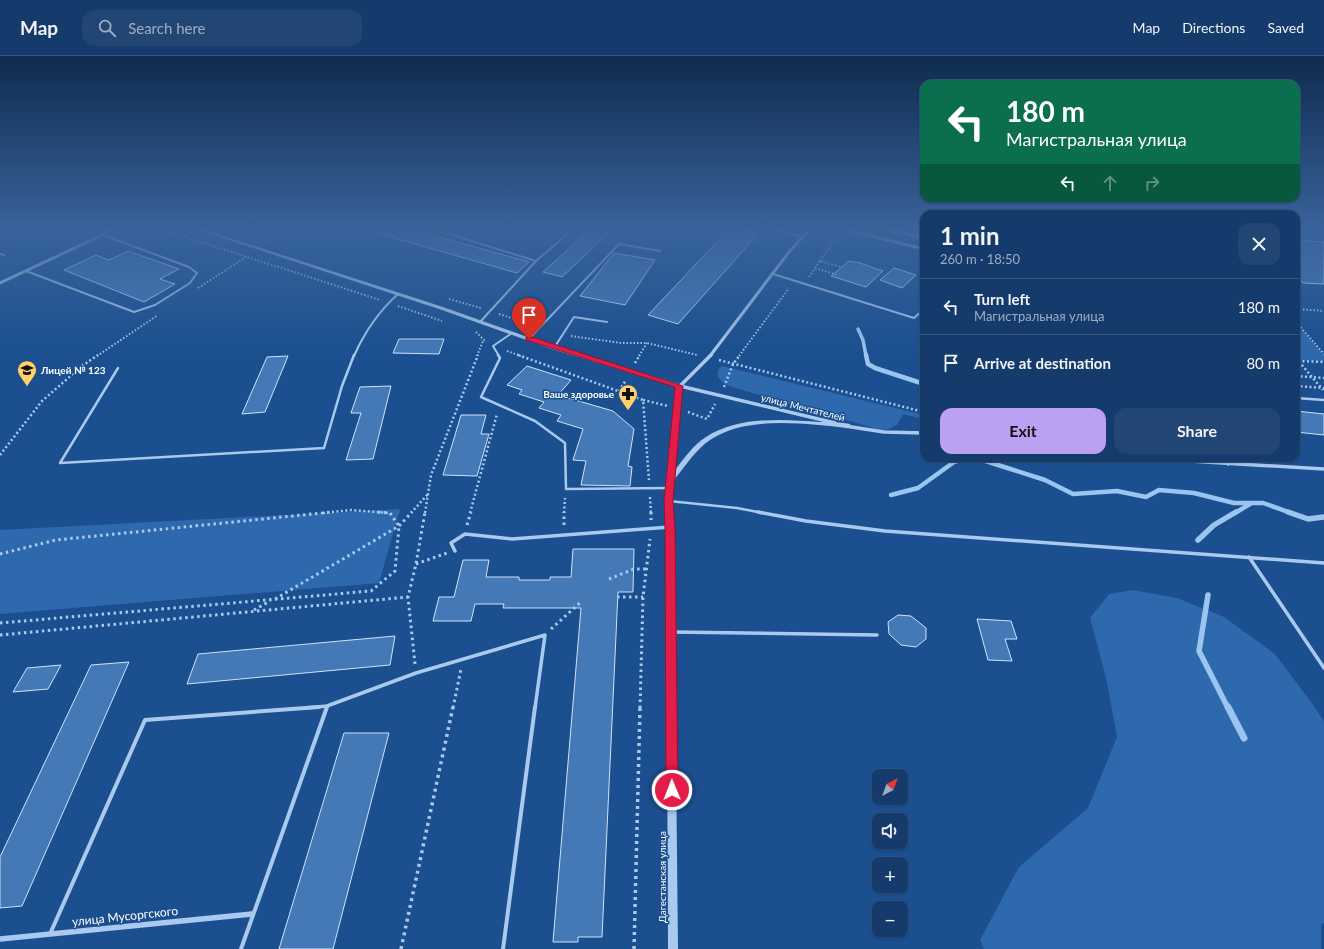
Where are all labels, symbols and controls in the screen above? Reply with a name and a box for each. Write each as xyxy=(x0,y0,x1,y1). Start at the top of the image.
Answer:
search box xyxy=(82,10,362,46)
text: Map xyxy=(20,16,58,39)
icon: search xyxy=(96,17,118,39)
text: Search here xyxy=(128,19,206,37)
text: Map xyxy=(1133,19,1160,36)
text: Directions xyxy=(1182,19,1245,36)
text: Saved xyxy=(1267,19,1304,36)
text: 180 m xyxy=(1006,94,1085,128)
icon: left xyxy=(940,96,992,148)
text: Магистральная улица xyxy=(1006,128,1187,150)
icon: left xyxy=(1057,172,1079,194)
icon: ahead xyxy=(1099,172,1121,194)
icon: right xyxy=(1141,172,1163,194)
text: 1 min xyxy=(940,221,1000,250)
button: close xyxy=(1238,223,1280,265)
text: 260 m · 18:50 xyxy=(940,251,1020,267)
text: Turn left xyxy=(974,290,1030,308)
icon: left xyxy=(940,296,962,318)
pin xyxy=(512,298,546,339)
text: 180 m xyxy=(1238,298,1280,316)
icon: arrive xyxy=(518,304,540,326)
text: Магистральная улица xyxy=(974,308,1105,324)
icon: arrive xyxy=(940,352,962,374)
text: Arrive at destination xyxy=(974,354,1111,372)
text: 80 m xyxy=(1246,354,1280,372)
school or university icon: Лицей № 123 xyxy=(16,359,38,387)
place label: Лицей № 123 xyxy=(40,364,106,376)
pharmacy icon: Ваше здоровье xyxy=(617,383,639,411)
place label: Ваше здоровье xyxy=(543,388,615,400)
street label: улица Мечтателей xyxy=(760,391,847,423)
button: Exit xyxy=(940,408,1106,454)
button: Share xyxy=(1114,408,1280,454)
position arrow xyxy=(651,769,693,811)
north arrow xyxy=(872,769,908,805)
map controls xyxy=(872,769,908,937)
button: sound xyxy=(872,813,908,849)
street label: Дагестанская улица xyxy=(656,831,668,923)
button: + xyxy=(872,857,908,893)
button: − xyxy=(872,901,908,937)
street label: улица Мусоргского xyxy=(71,903,179,929)

